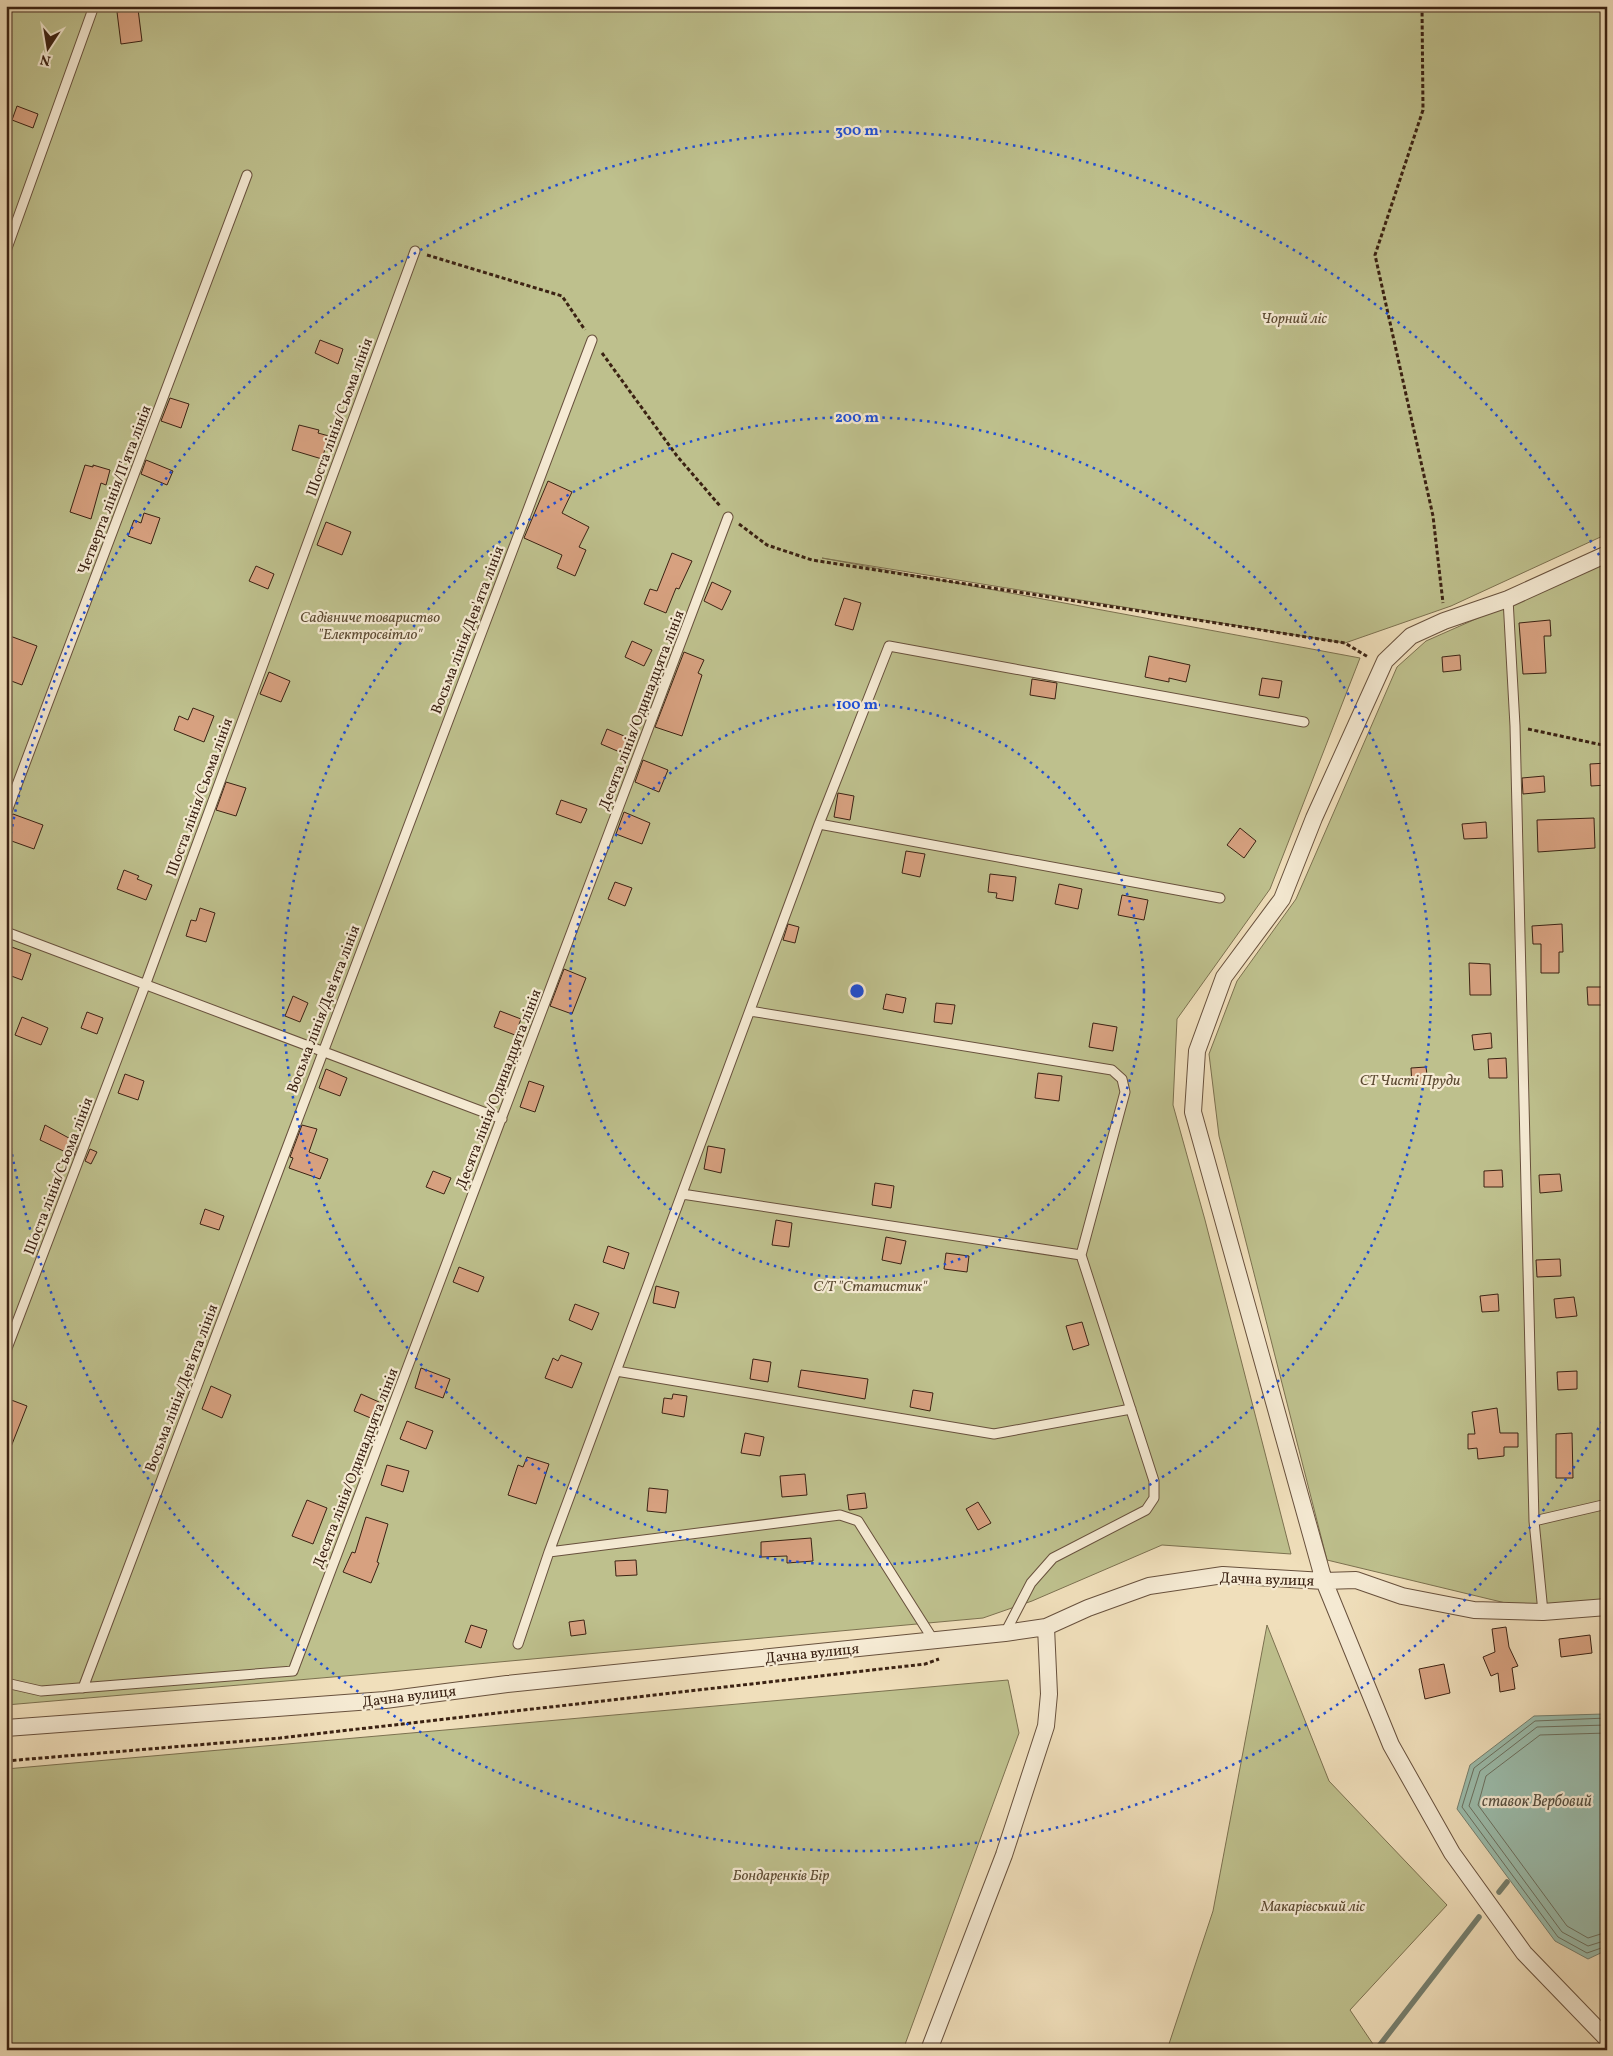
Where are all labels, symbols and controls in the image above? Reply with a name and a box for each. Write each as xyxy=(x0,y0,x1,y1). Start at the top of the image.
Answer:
north arrow xyxy=(22,22,72,72)
text: N xyxy=(39,49,53,70)
text: 300 m xyxy=(835,121,879,142)
park label: Чорний ліс xyxy=(1261,309,1327,330)
street label: Шоста лінія/Сьома лінія xyxy=(302,335,379,500)
street label: Четверта лінія/П'ята лінія xyxy=(73,403,158,578)
text: 200 m xyxy=(835,408,879,429)
street label: Восьма лінія/Дев'ята лінія xyxy=(427,543,510,718)
street label: Десята лінія/Одинадцята лінія xyxy=(594,607,690,814)
park label: Садівниче товариство "Електросвітло" xyxy=(300,608,440,646)
text: 100 m xyxy=(836,695,879,716)
street label: Шоста лінія/Сьома лінія xyxy=(162,715,239,880)
street label: Восьма лінія/Дев'ята лінія xyxy=(283,922,366,1097)
centre of rings xyxy=(848,982,866,1000)
street label: Десята лінія/Одинадцята лінія xyxy=(451,986,547,1193)
park label: СТ Чисті Пруди xyxy=(1360,1071,1461,1092)
street label: Шоста лінія/Сьома лінія xyxy=(20,1095,99,1258)
park label: С/Т "Статистик" xyxy=(813,1277,928,1298)
street label: Восьма лінія/Дев'ята лінія xyxy=(141,1301,224,1476)
street label: Десята лінія/Одинадцята лінія xyxy=(308,1365,404,1572)
street label: Дачна вулиця xyxy=(1219,1568,1315,1593)
street label: Дачна вулиця xyxy=(764,1639,860,1670)
street label: Дачна вулиця xyxy=(361,1681,458,1714)
water label: ставок Вербовий xyxy=(1482,1791,1592,1813)
park label: Бондаренків Бір xyxy=(733,1866,829,1887)
park label: Макарівський ліс xyxy=(1260,1897,1365,1918)

